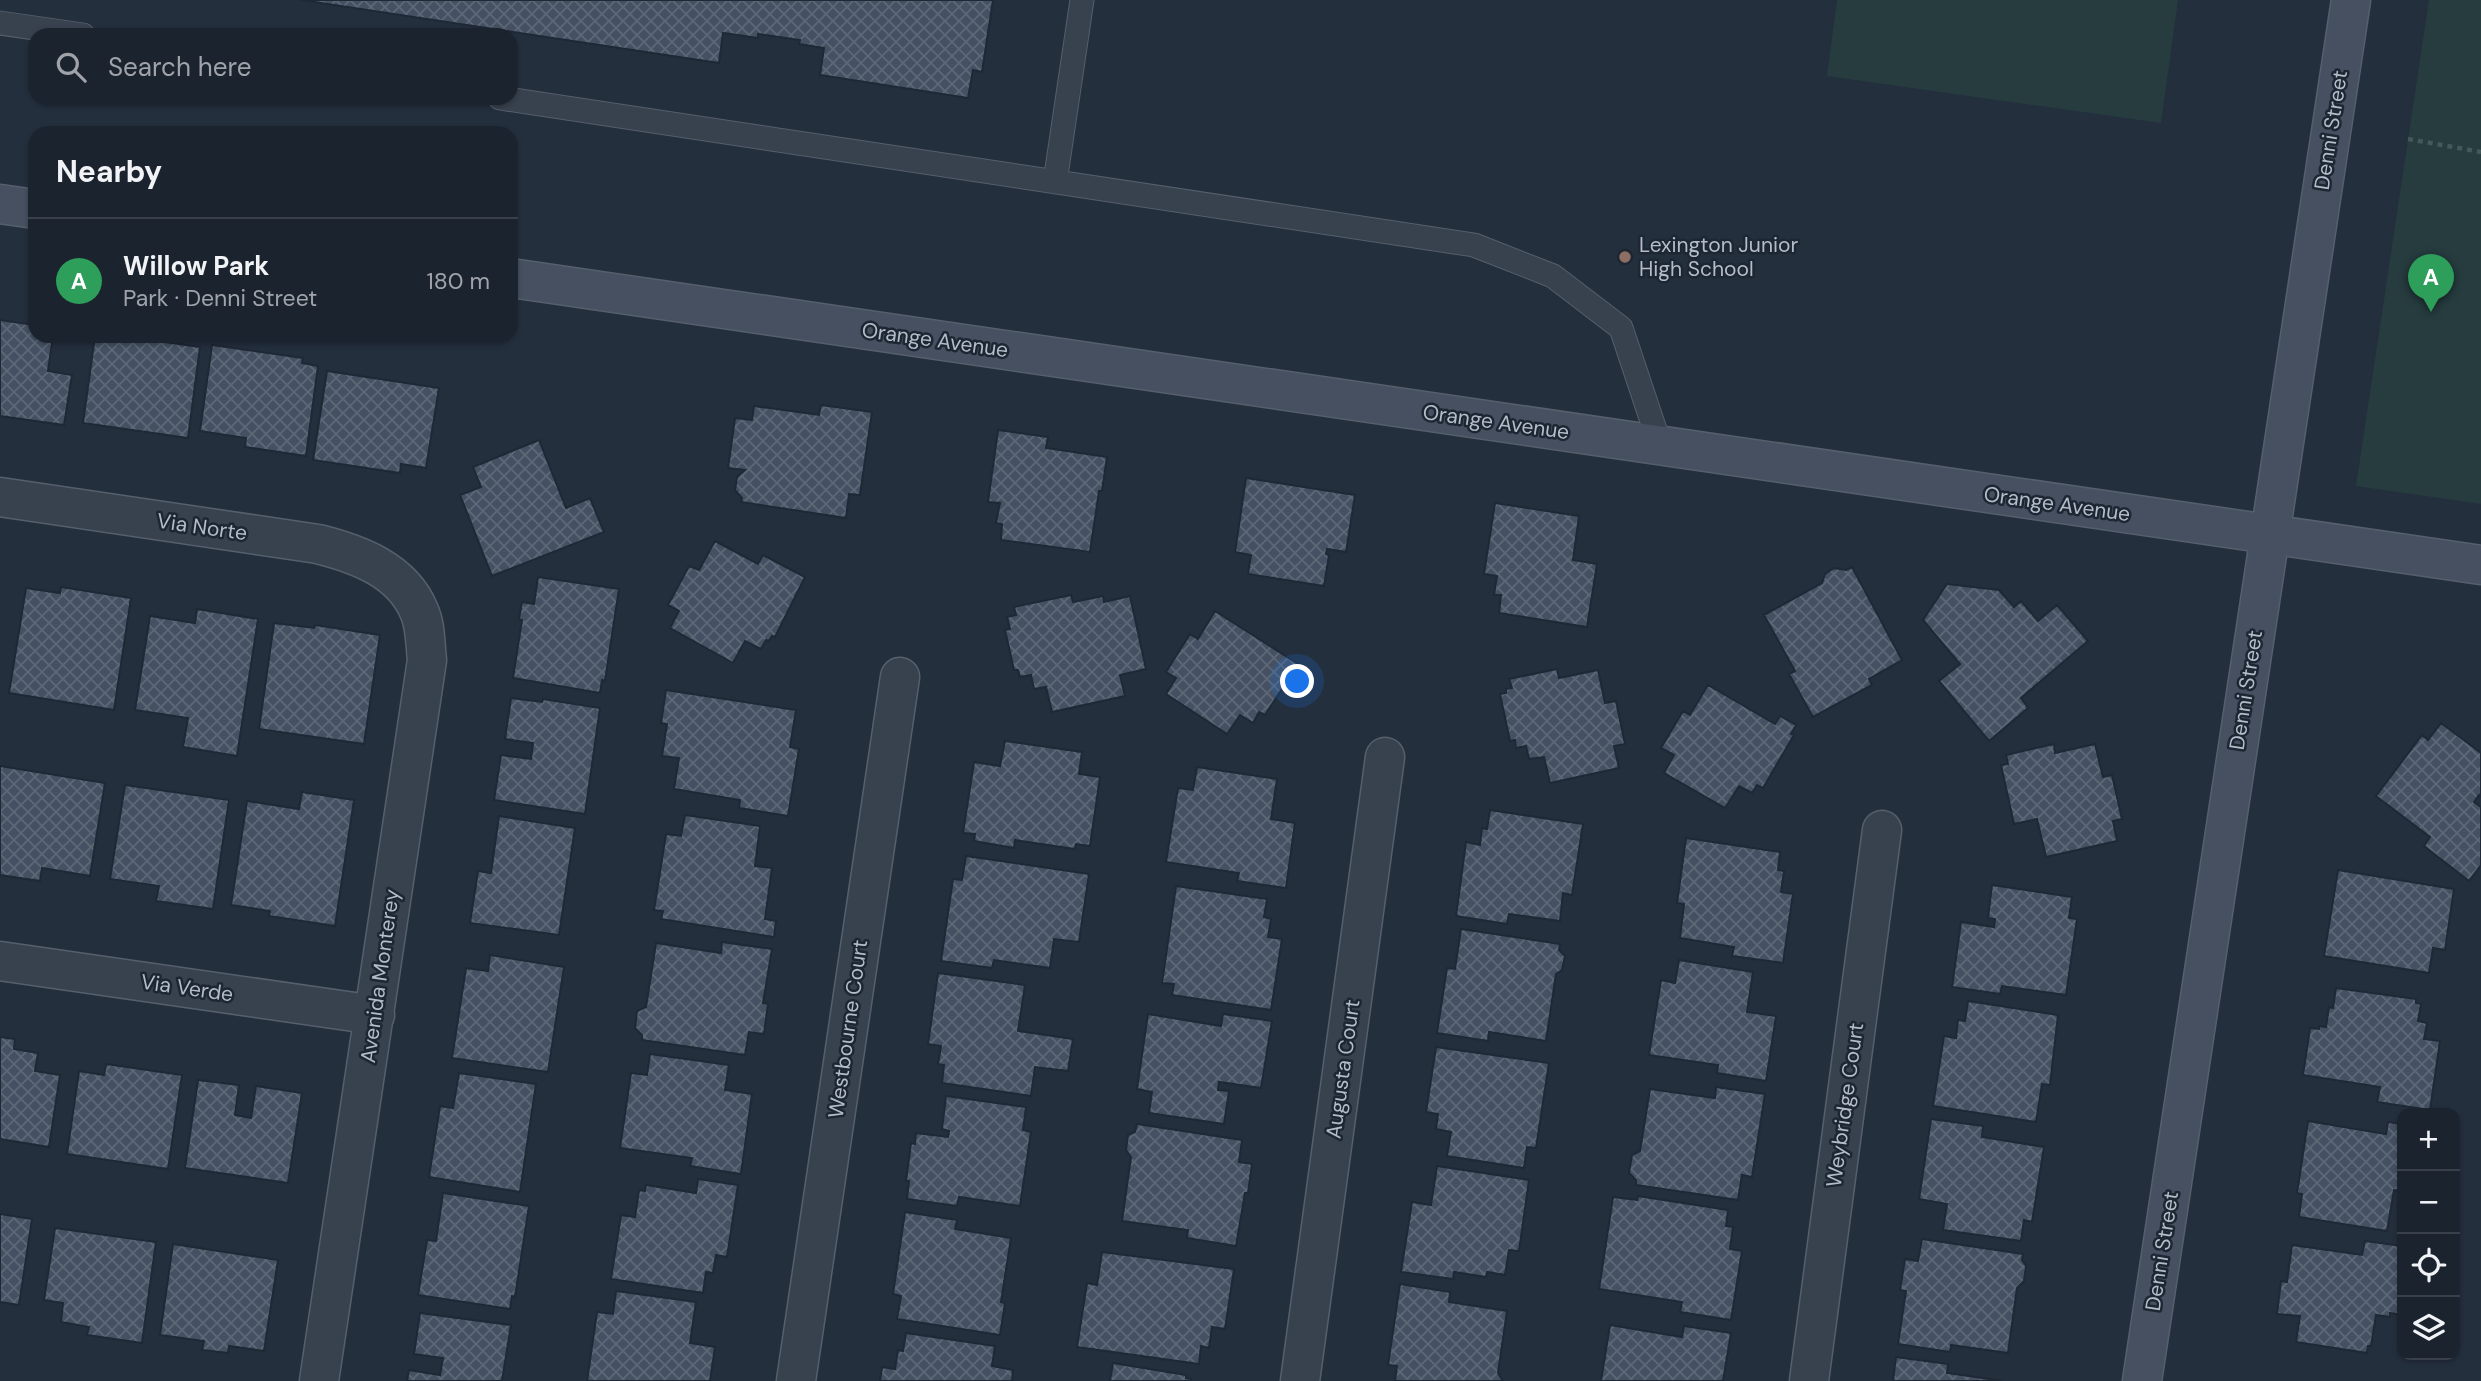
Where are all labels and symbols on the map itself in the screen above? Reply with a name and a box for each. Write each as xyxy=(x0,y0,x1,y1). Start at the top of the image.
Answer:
street label: Denni Street xyxy=(2308,68,2354,192)
place label: Lexington Junior High School xyxy=(1639,231,1798,283)
marker: Lexington Junior High School xyxy=(1617,249,1633,265)
pin: A xyxy=(2408,254,2454,312)
street label: Orange Avenue xyxy=(860,316,1010,364)
street label: Orange Avenue xyxy=(1421,398,1571,446)
street label: Orange Avenue xyxy=(1982,480,2132,528)
street label: Via Norte xyxy=(155,507,249,547)
street label: Denni Street xyxy=(2223,628,2269,752)
your location xyxy=(1280,664,1314,698)
street label: Avenida Monterey xyxy=(354,887,406,1065)
street label: Westbourne Court xyxy=(822,938,874,1120)
street label: Via Verde xyxy=(139,968,235,1008)
street label: Augusta Court xyxy=(1319,998,1367,1140)
street label: Weybridge Court xyxy=(1820,1021,1870,1189)
street label: Denni Street xyxy=(2139,1189,2185,1313)

